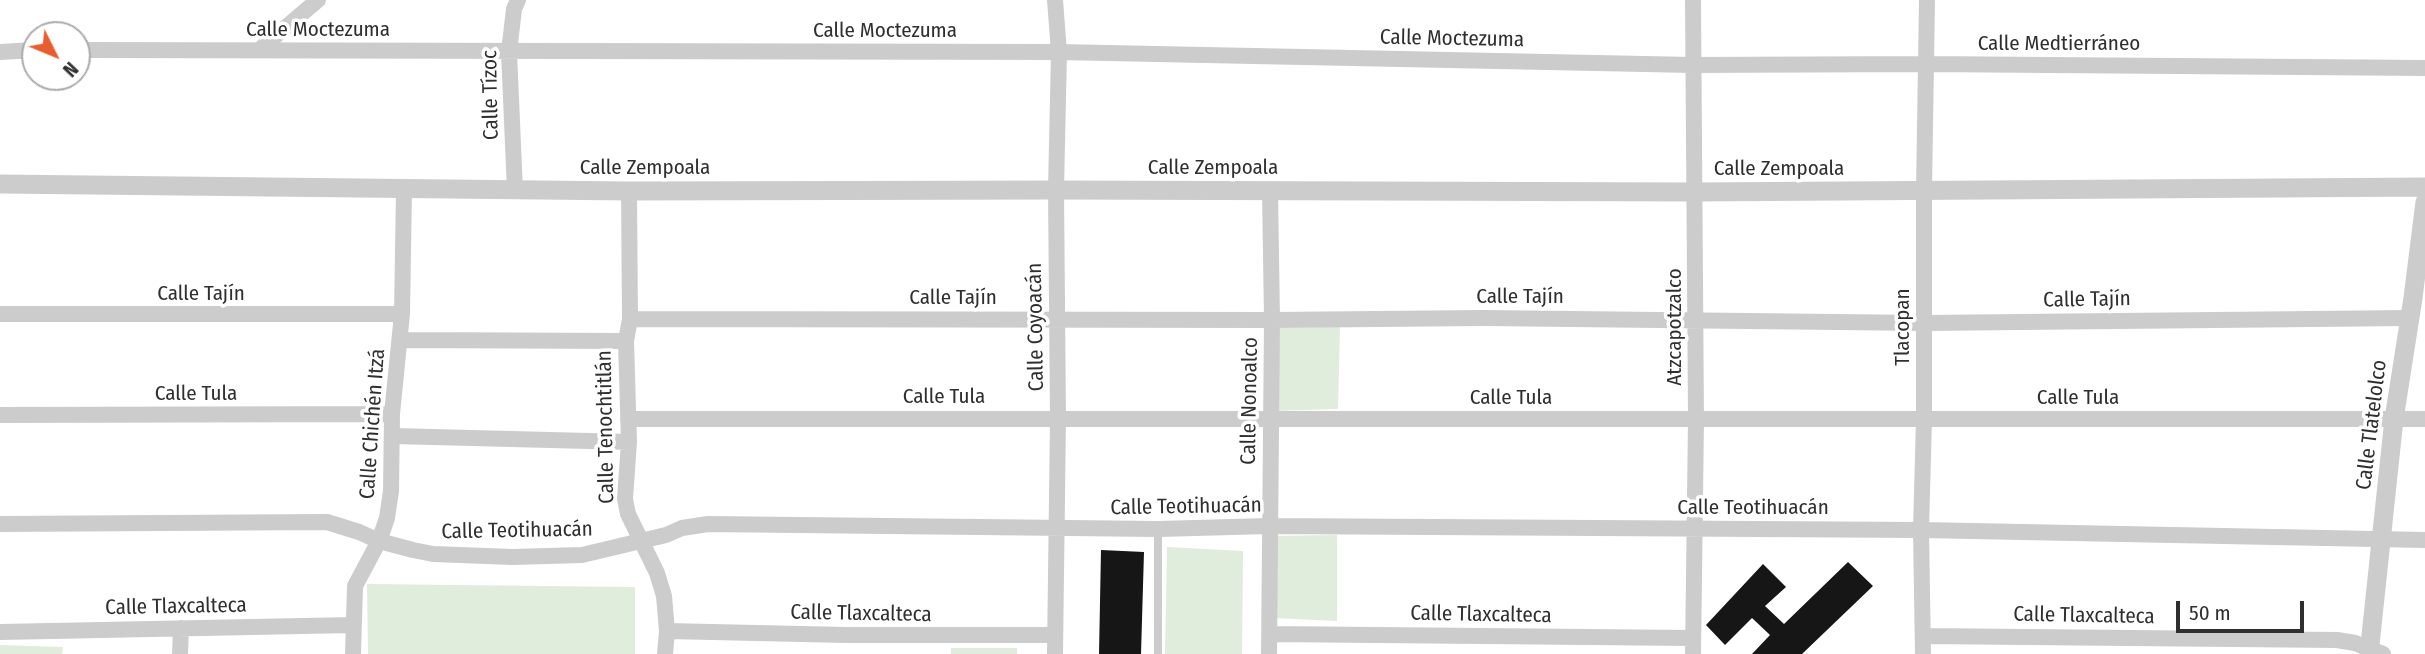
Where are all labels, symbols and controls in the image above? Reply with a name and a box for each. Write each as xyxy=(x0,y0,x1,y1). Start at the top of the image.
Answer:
street label: Calle Moctezuma xyxy=(246,17,390,43)
street label: Calle Moctezuma xyxy=(813,18,957,44)
north arrow xyxy=(21,21,91,91)
street label: Calle Moctezuma xyxy=(1380,25,1524,53)
street label: Calle Medtierráneo xyxy=(1978,31,2140,57)
street label: Calle Tízoc xyxy=(478,50,504,140)
text: N xyxy=(58,57,83,81)
street label: Calle Zempoala xyxy=(580,155,710,181)
street label: Calle Zempoala xyxy=(1148,155,1278,181)
street label: Calle Zempoala xyxy=(1714,156,1844,182)
street label: Calle Coyoacán xyxy=(1022,262,1050,392)
street label: Atzcapotzalco xyxy=(1662,268,1688,386)
street label: Calle Tajín xyxy=(157,281,245,307)
street label: Calle Tajín xyxy=(1476,284,1564,310)
street label: Calle Tajín xyxy=(909,285,997,311)
street label: Calle Tajín xyxy=(2043,287,2131,313)
street label: Tlacopan xyxy=(1890,288,1916,366)
street label: Calle Nonoalco xyxy=(1236,337,1264,465)
street label: Calle Chichén Itzá xyxy=(355,348,391,500)
street label: Calle Tenochtitlán xyxy=(592,350,620,504)
street label: Calle Tlatelolco xyxy=(2352,359,2392,491)
street label: Calle Tula xyxy=(155,381,237,407)
street label: Calle Tula xyxy=(903,384,985,410)
street label: Calle Tula xyxy=(1470,385,1552,411)
street label: Calle Tula xyxy=(2037,385,2119,411)
street label: Calle Teotihuacán xyxy=(1110,493,1262,521)
street label: Calle Teotihuacán xyxy=(1677,495,1829,521)
street label: Calle Teotihuacán xyxy=(441,517,593,545)
scale bar xyxy=(2180,588,2308,632)
street label: Calle Tlaxcalteca xyxy=(105,593,247,621)
street label: Calle Tlaxcalteca xyxy=(790,600,932,628)
text: 50 m xyxy=(2189,600,2231,626)
street label: Calle Tlaxcalteca xyxy=(1410,601,1552,629)
street label: Calle Tlaxcalteca xyxy=(2013,602,2155,630)

